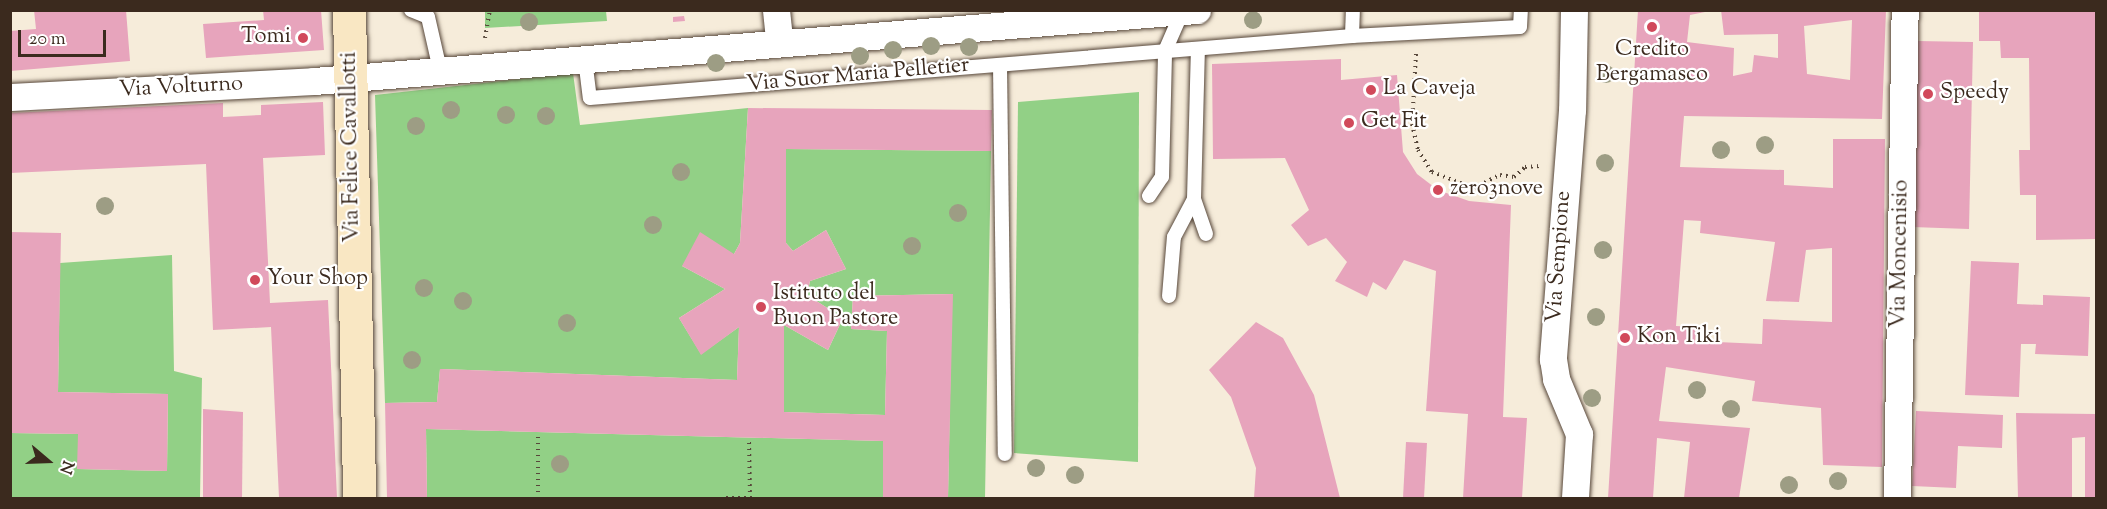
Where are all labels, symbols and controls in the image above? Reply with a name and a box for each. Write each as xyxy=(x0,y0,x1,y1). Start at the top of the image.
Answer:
scale bar xyxy=(21,18,110,56)
marker: Credito Bergamasco xyxy=(1645,20,1659,34)
place label: Tomi xyxy=(241,25,291,51)
text: 20 m xyxy=(29,27,66,53)
marker: Tomi xyxy=(296,31,310,45)
place label: Credito Bergamasco xyxy=(1596,37,1708,88)
street label: Via Felice Cavallotti xyxy=(337,51,367,243)
street label: Via Suor Maria Pelletier xyxy=(745,53,971,99)
street label: Via Volturno xyxy=(118,72,244,104)
place label: La Caveja xyxy=(1383,77,1476,103)
place label: Speedy xyxy=(1940,81,2009,107)
marker: La Caveja xyxy=(1364,83,1378,97)
marker: Speedy xyxy=(1921,87,1935,101)
place label: Get Fit xyxy=(1361,110,1427,136)
marker: Get Fit xyxy=(1342,116,1356,130)
place label: zero3nove xyxy=(1450,177,1543,203)
street label: Via Moncenisio xyxy=(1887,180,1915,328)
marker: zero3nove xyxy=(1431,183,1445,197)
street label: Via Sempione xyxy=(1542,190,1578,324)
place label: Your Shop xyxy=(267,267,368,293)
marker: Your Shop xyxy=(248,273,262,287)
place label: Istituto del Buon Pastore xyxy=(773,281,898,332)
marker: Istituto del Buon Pastore xyxy=(754,300,768,314)
place label: Kon Tiki xyxy=(1637,325,1721,351)
marker: Kon Tiki xyxy=(1618,331,1632,345)
north arrow xyxy=(18,431,78,491)
text: N xyxy=(53,457,78,477)

